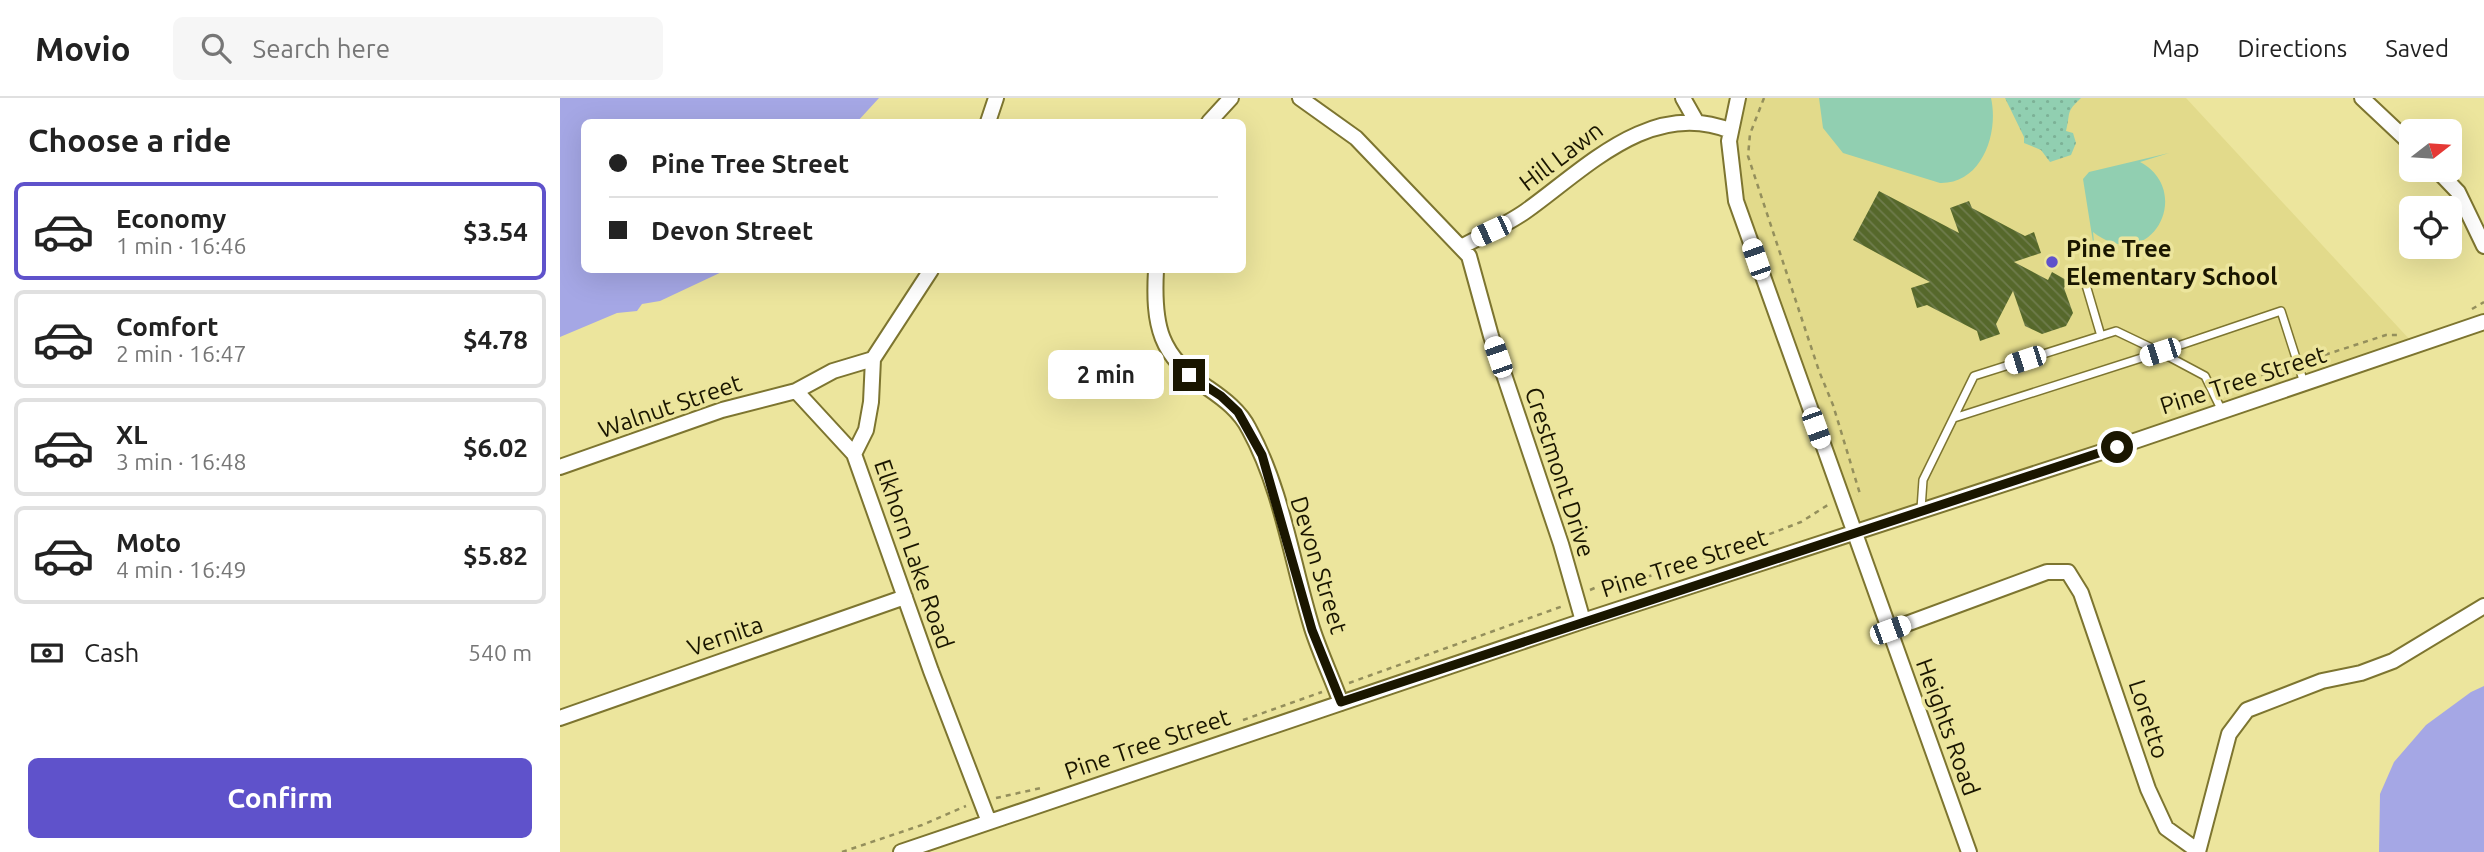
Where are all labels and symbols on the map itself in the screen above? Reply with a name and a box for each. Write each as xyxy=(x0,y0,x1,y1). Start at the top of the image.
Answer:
street label: Hill Lawn xyxy=(1514,116,1608,196)
north arrow xyxy=(2399,119,2462,182)
car xyxy=(1468,213,1515,249)
place label: Pine Tree Elementary School xyxy=(2066,235,2278,290)
car xyxy=(1740,236,1773,282)
marker: Pine Tree Elementary School xyxy=(2044,254,2060,270)
car xyxy=(1482,334,1515,380)
car xyxy=(2137,336,2184,368)
street label: Pine Tree Street xyxy=(2156,340,2330,420)
car xyxy=(2002,344,2049,376)
callout: 2 min xyxy=(1049,350,1164,400)
route end xyxy=(1173,359,1205,391)
street label: Walnut Street xyxy=(595,369,746,443)
street label: Crestmont Drive xyxy=(1520,384,1600,560)
car xyxy=(1799,405,1834,451)
route start xyxy=(2101,431,2133,463)
street label: Elkhorn Lake Road xyxy=(869,456,959,652)
street label: Devon Street xyxy=(1285,493,1353,637)
street label: Pine Tree Street xyxy=(1597,523,1771,603)
street label: Vernita xyxy=(684,611,766,661)
car xyxy=(1867,613,1914,647)
street label: Heights Road xyxy=(1911,655,1985,799)
street label: Loretto xyxy=(2124,676,2174,762)
street label: Pine Tree Street xyxy=(1061,703,1234,785)

